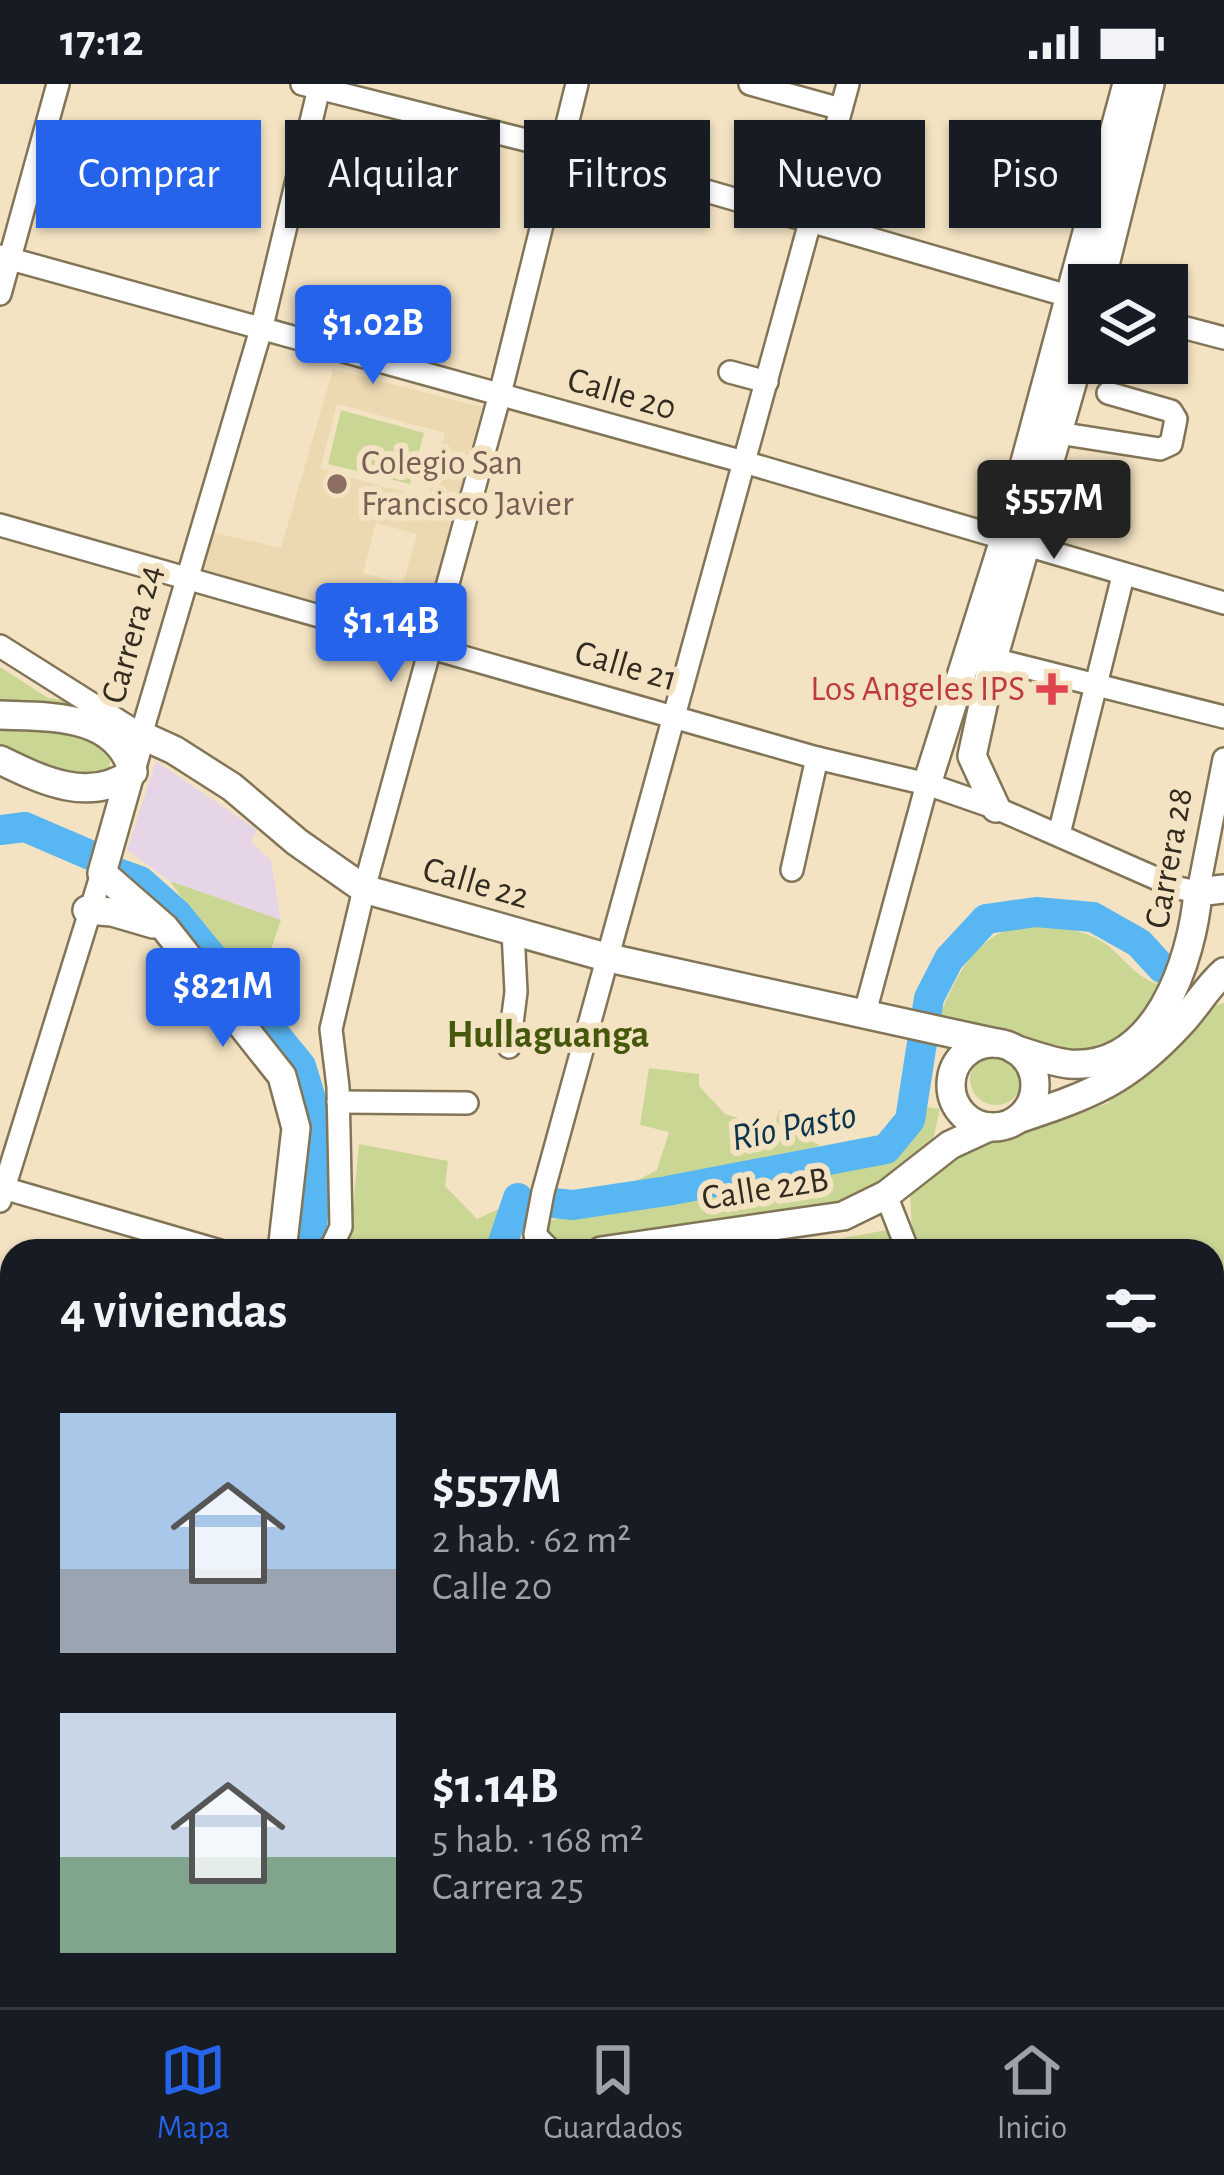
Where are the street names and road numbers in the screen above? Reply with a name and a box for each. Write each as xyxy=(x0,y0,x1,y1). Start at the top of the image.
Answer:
street label: Calle 20 xyxy=(564,361,680,427)
street label: Carrera 24 xyxy=(95,561,169,707)
street label: Calle 21 xyxy=(571,634,681,698)
street label: Carrera 28 xyxy=(1139,785,1199,931)
street label: Calle 22 xyxy=(419,851,533,915)
street label: Calle 22B xyxy=(699,1161,831,1217)

